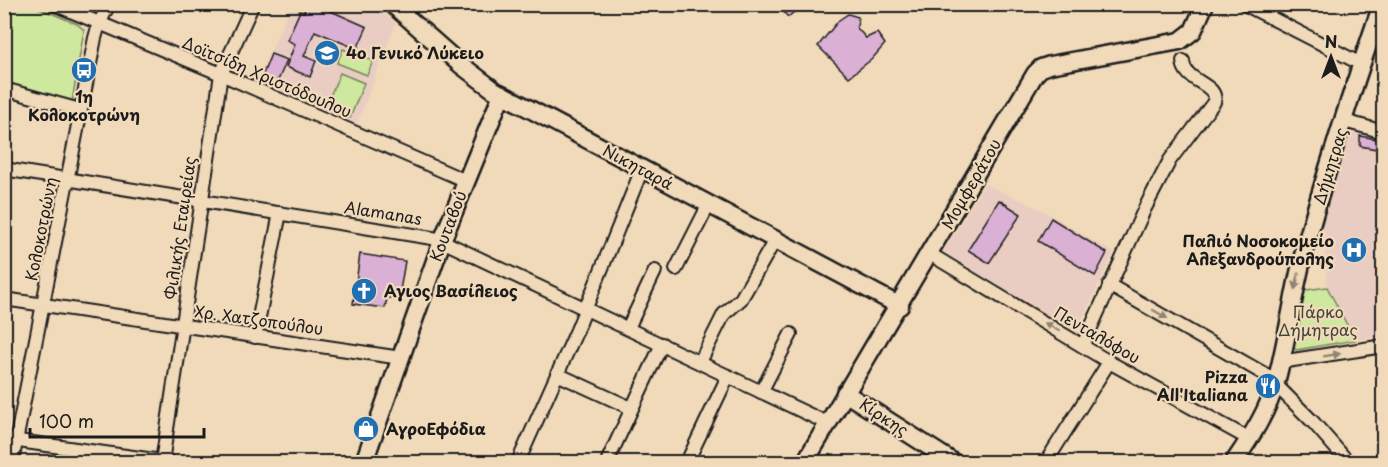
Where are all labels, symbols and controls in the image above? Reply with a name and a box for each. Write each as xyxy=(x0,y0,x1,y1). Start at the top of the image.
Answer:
north arrow xyxy=(1301,27,1361,87)
street label: Δοϊτσίδη Χριστόδουλου xyxy=(179,29,356,123)
text: N xyxy=(1325,29,1337,53)
school or university icon: 4ο Γενικό Λύκειο xyxy=(312,38,342,68)
place label: 4ο Γενικό Λύκειο xyxy=(346,40,484,64)
bus stop icon: 1η Κολοκοτρώνη xyxy=(69,55,99,85)
place label: 1η Κολοκοτρώνη xyxy=(28,84,140,126)
street label: Δήμητρας xyxy=(1306,124,1352,207)
street label: Μομφεράτου xyxy=(934,134,1006,233)
street label: Νικηταρά xyxy=(599,138,678,195)
street label: Φιλικής Εταιρείας xyxy=(157,155,201,301)
street label: Κολοκοτρώνη xyxy=(18,175,62,283)
street label: Κουταβού xyxy=(423,187,472,265)
street label: Alamanas xyxy=(343,194,424,230)
place label: Παλιό Νοσοκομείο Αλεξανδρούπολης xyxy=(1182,228,1334,270)
hospital icon: Παλιό Νοσοκομείο Αλεξανδρούπολης xyxy=(1339,235,1369,265)
one-way arrow xyxy=(1292,272,1301,291)
church icon: Αγιος Βασίλειος xyxy=(349,276,379,306)
place label: Αγιος Βασίλειος xyxy=(384,278,518,302)
street label: Χρ. Χατζοπούλου xyxy=(193,298,325,340)
park label: Πάρκο Δήμητρας xyxy=(1278,299,1358,341)
street label: Πενταλόφου xyxy=(1050,300,1145,369)
one-way arrow xyxy=(1152,309,1168,320)
one-way arrow xyxy=(1044,323,1061,333)
one-way arrow xyxy=(1322,350,1341,359)
place label: Pizza All'Italiana xyxy=(1157,364,1248,406)
restaurant icon: Pizza All'Italiana xyxy=(1253,371,1283,401)
street label: Κίρκης xyxy=(855,391,914,441)
scale bar xyxy=(30,401,204,439)
text: 100 m xyxy=(39,407,94,434)
shop icon: ΑγροΕφόδια xyxy=(351,414,381,444)
place label: ΑγροΕφόδια xyxy=(386,416,486,440)

